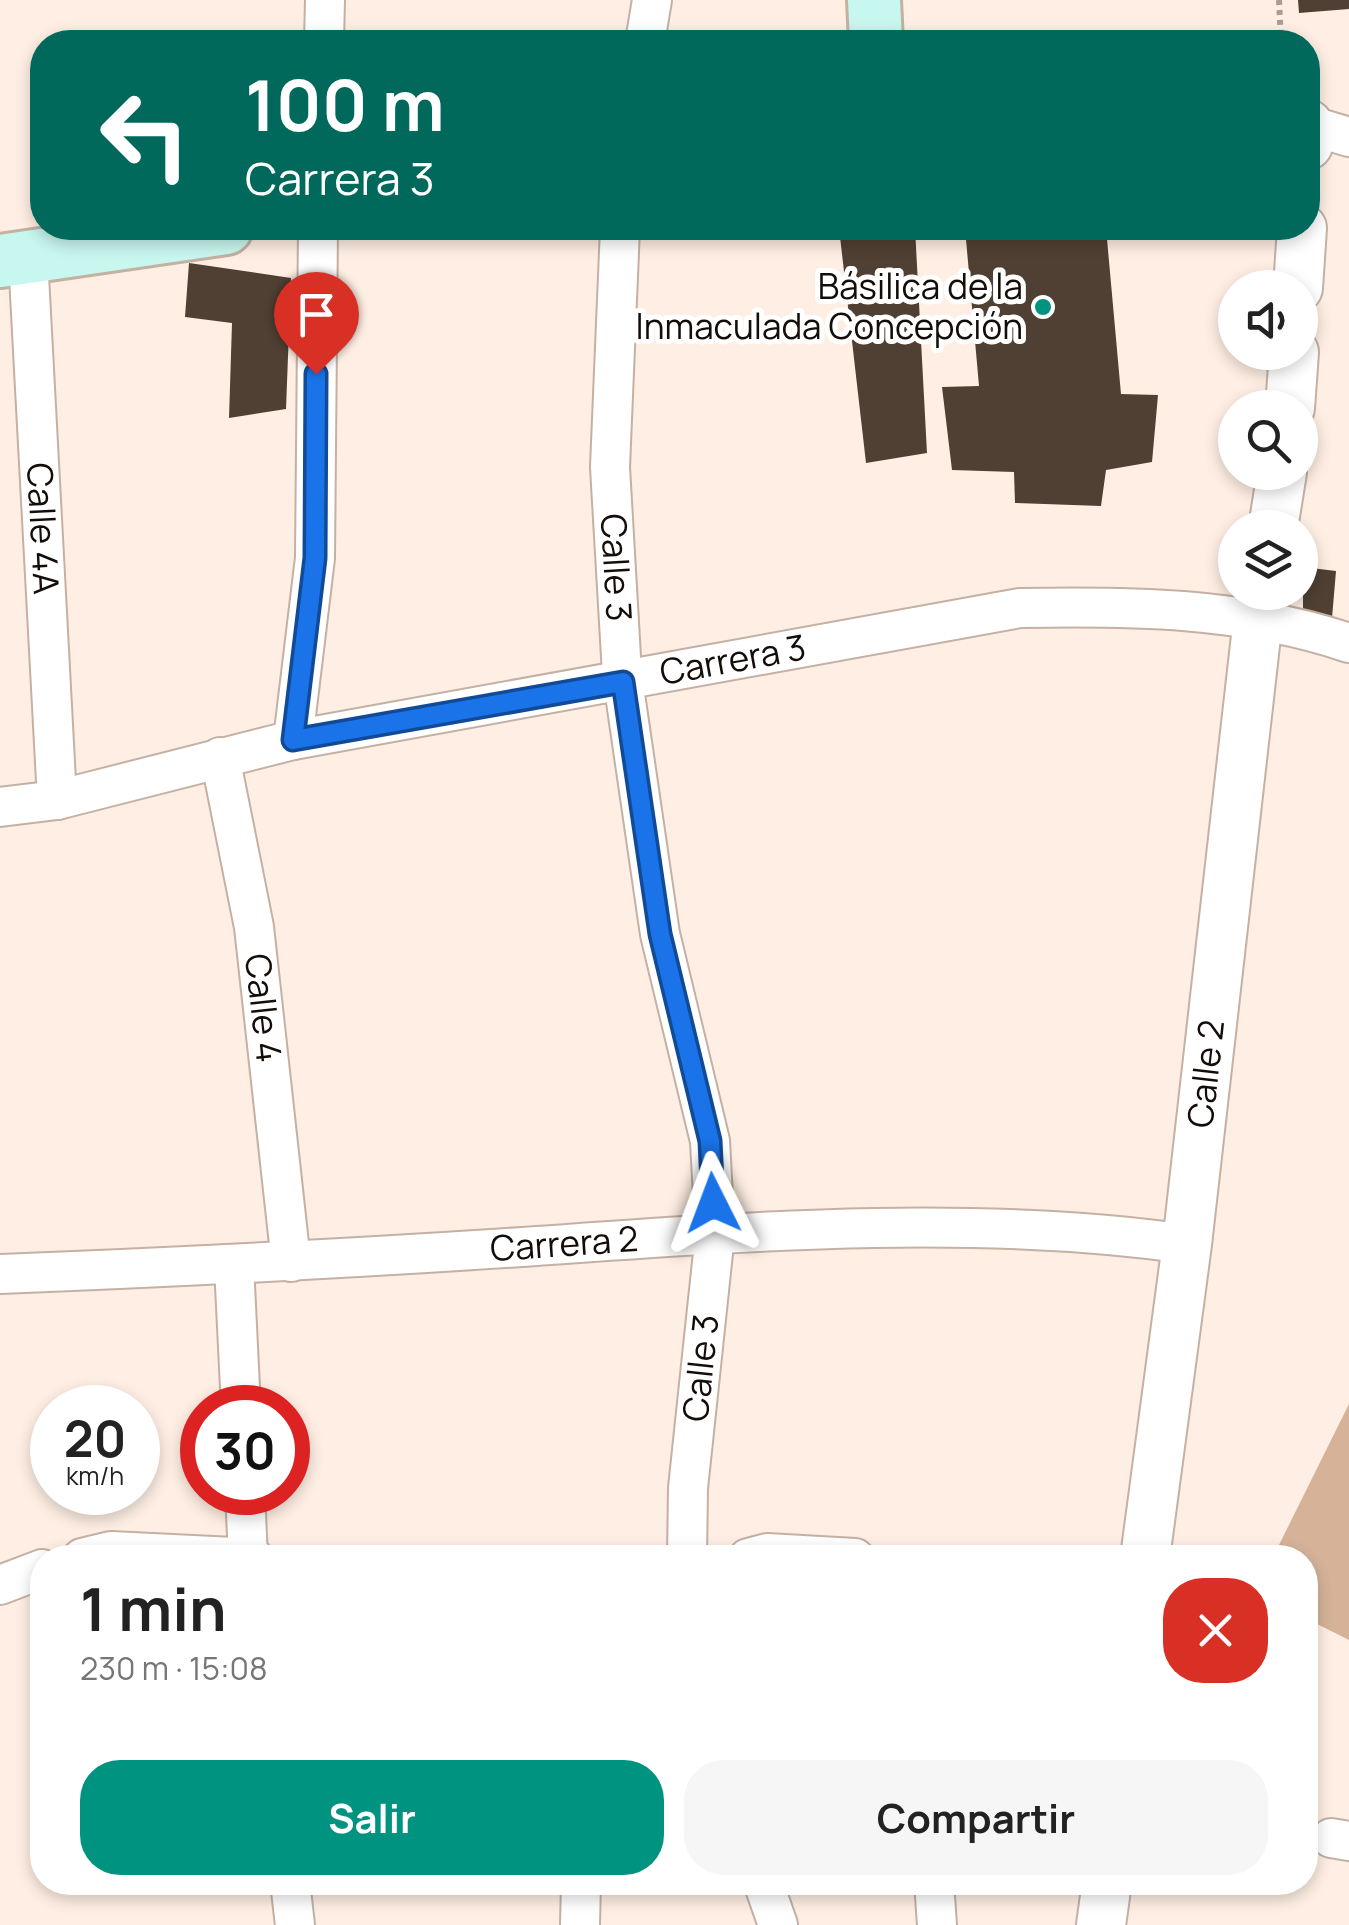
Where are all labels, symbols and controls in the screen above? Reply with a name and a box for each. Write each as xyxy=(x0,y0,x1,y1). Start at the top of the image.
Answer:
text: 100 m xyxy=(245,56,445,152)
icon: left xyxy=(80,70,210,200)
text: Carrera 3 xyxy=(245,147,435,209)
place label: Básilica de la Inmaculada Concepción xyxy=(636,262,1023,350)
map controls xyxy=(1218,270,1318,610)
button: sound xyxy=(1218,270,1318,370)
pin xyxy=(274,272,359,375)
icon: arrive xyxy=(289,287,344,342)
marker: Básilica de la Inmaculada Concepción xyxy=(1032,296,1054,318)
button: search xyxy=(1218,390,1318,490)
street label: Calle 4A xyxy=(16,462,71,596)
button: layers xyxy=(1218,510,1318,610)
street label: Calle 3 xyxy=(590,512,644,623)
street label: Carrera 3 xyxy=(656,622,810,696)
street label: Calle 4 xyxy=(234,951,294,1065)
street label: Calle 2 xyxy=(1175,1017,1235,1130)
position arrow xyxy=(661,1151,765,1255)
street label: Carrera 2 xyxy=(489,1214,640,1272)
street label: Calle 3 xyxy=(671,1312,730,1424)
speed limit sign: 30 xyxy=(180,1385,310,1515)
text: 20 xyxy=(64,1404,126,1472)
text: km/h xyxy=(66,1458,124,1493)
text: 1 min xyxy=(80,1567,227,1649)
button: close xyxy=(1163,1578,1268,1683)
text: 230 m · 15:08 xyxy=(80,1646,268,1690)
button: Salir xyxy=(80,1760,664,1875)
button: Compartir xyxy=(684,1760,1268,1875)

